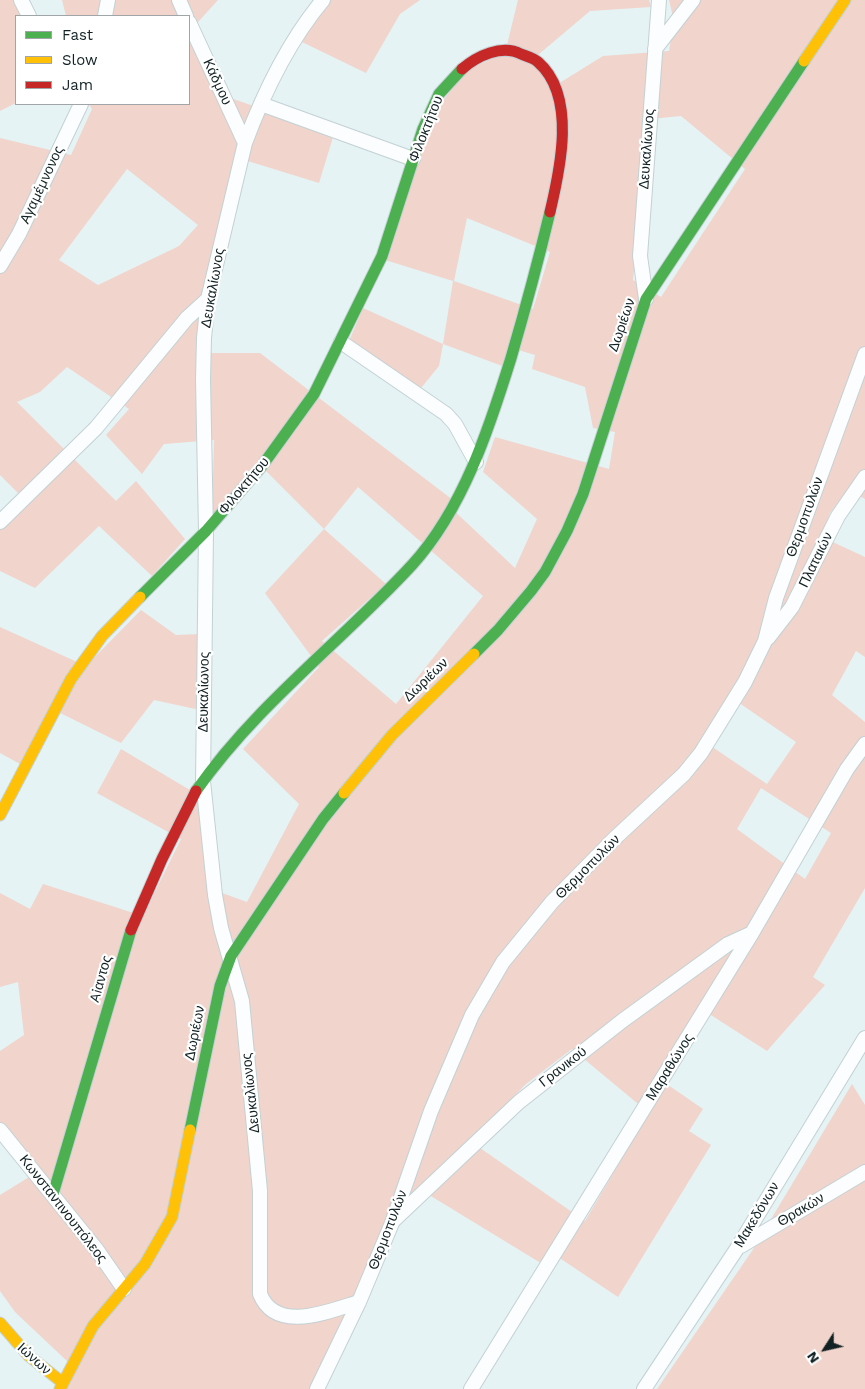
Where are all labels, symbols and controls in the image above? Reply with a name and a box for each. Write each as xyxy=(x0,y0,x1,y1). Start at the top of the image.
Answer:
legend xyxy=(15,15,190,105)
text: Fast xyxy=(62,26,93,44)
text: Slow xyxy=(62,51,98,69)
street label: Κάδμου xyxy=(199,56,235,108)
text: Jam xyxy=(62,76,93,94)
street label: Φιλοκτήτου xyxy=(405,93,447,165)
street label: Δευκαλίωνος xyxy=(636,108,658,190)
street label: Αγαμέμνονος xyxy=(17,143,67,227)
street label: Δευκαλίωνος xyxy=(198,247,228,329)
street label: Δωριέων xyxy=(605,296,639,354)
street label: Φιλοκτήτου xyxy=(215,454,273,518)
street label: Θερμοπυλών xyxy=(783,475,827,559)
street label: Πλαταιών xyxy=(795,530,837,590)
street label: Δευκαλίωνος xyxy=(195,651,213,733)
street label: Δωριέων xyxy=(400,655,452,705)
street label: Θερμοπυλών xyxy=(552,831,624,903)
street label: Aiαντος xyxy=(86,954,116,1004)
street label: Δωριέων xyxy=(181,1004,209,1062)
street label: Μαραθώνος xyxy=(643,1030,697,1104)
street label: Γρανικού xyxy=(536,1043,590,1091)
street label: Δευκαλίωνος xyxy=(238,1052,264,1134)
street label: Κωνσταντινουπόλεος xyxy=(15,1151,111,1267)
street label: Μακεδόνων xyxy=(731,1179,783,1251)
street label: Θερμοπυλών xyxy=(365,1188,411,1272)
street label: Θρακών xyxy=(775,1189,827,1231)
north arrow xyxy=(800,1324,850,1374)
street label: Ιώνων xyxy=(14,1339,54,1379)
text: N xyxy=(803,1349,822,1366)

